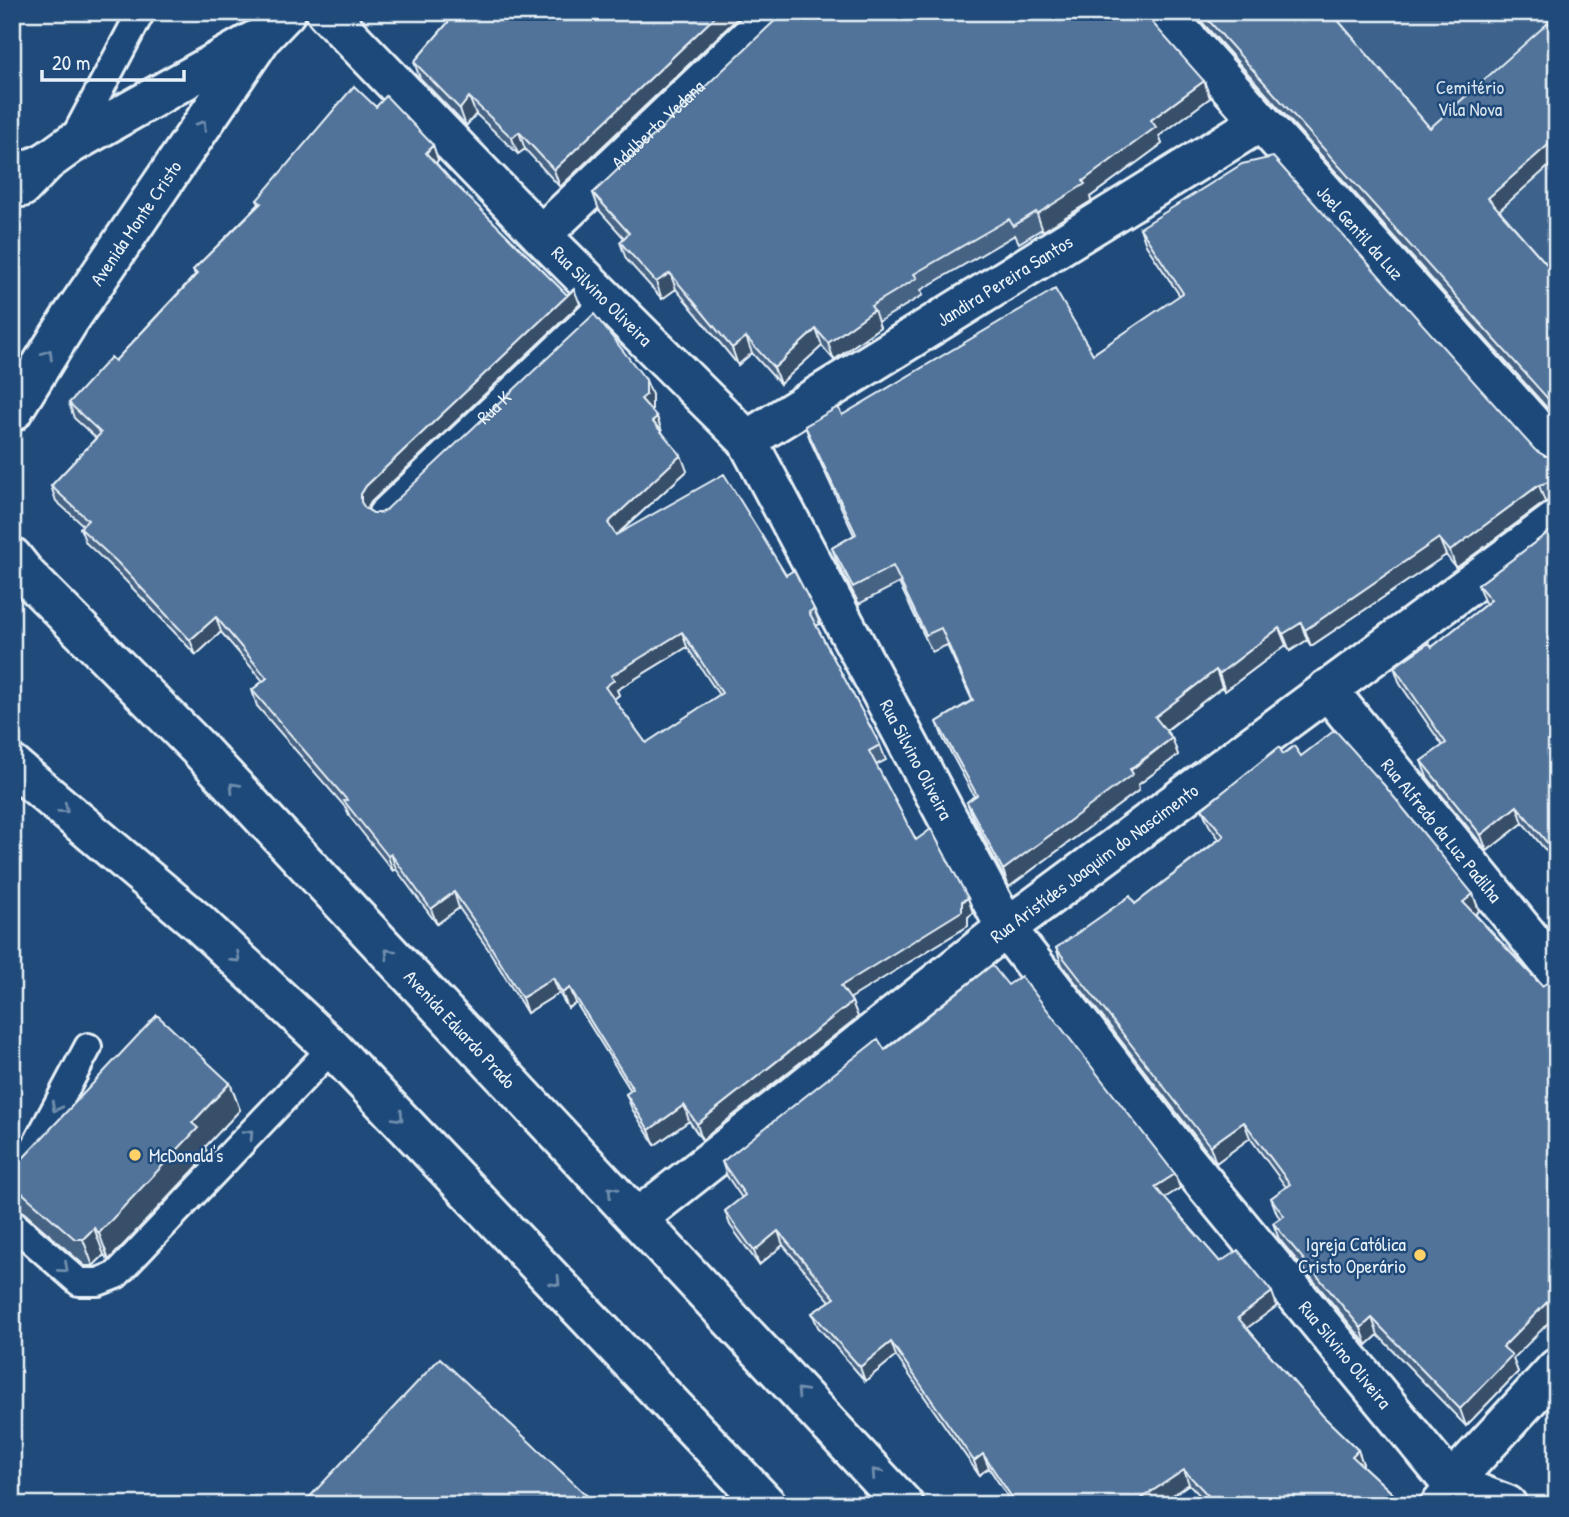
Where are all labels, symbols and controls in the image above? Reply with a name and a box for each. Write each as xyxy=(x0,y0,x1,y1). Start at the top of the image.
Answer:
scale bar xyxy=(42,38,184,82)
text: 20 m xyxy=(52,48,90,77)
street label: Adalberto Vedana xyxy=(605,73,711,175)
park label: Cemitério Vila Nova xyxy=(1436,74,1505,122)
one-way arrow xyxy=(194,120,207,133)
street label: Avenida Monte Cristo xyxy=(84,155,188,291)
street label: Joel Gentil da Luz xyxy=(1311,179,1410,286)
street label: Jandira Pereira Santos xyxy=(932,228,1077,332)
street label: Rua Silvino Oliveira xyxy=(546,240,659,352)
one-way arrow xyxy=(40,349,53,362)
street label: Rua K xyxy=(471,385,517,430)
street label: Rua Silvino Oliveira xyxy=(874,695,959,825)
street label: Rua Alfredo da Luz Padilha xyxy=(1375,753,1509,908)
street label: Rua Aristídes Joaquim do Nascimento xyxy=(984,777,1204,949)
one-way arrow xyxy=(230,782,243,795)
one-way arrow xyxy=(56,801,69,813)
one-way arrow xyxy=(385,948,398,961)
one-way arrow xyxy=(228,950,241,962)
street label: Avenida Eduardo Prado xyxy=(398,964,522,1094)
one-way arrow xyxy=(51,1100,64,1112)
one-way arrow xyxy=(391,1109,404,1122)
one-way arrow xyxy=(241,1130,253,1143)
place label: McDonald's xyxy=(149,1142,223,1168)
marker: McDonald's xyxy=(127,1147,143,1163)
one-way arrow xyxy=(608,1186,621,1199)
place label: Igreja Católica Cristo Operário xyxy=(1298,1231,1407,1279)
marker: Igreja Católica Cristo Operário xyxy=(1412,1247,1428,1263)
one-way arrow xyxy=(56,1260,69,1272)
one-way arrow xyxy=(547,1274,560,1287)
street label: Rua Silvino Oliveira xyxy=(1293,1295,1398,1414)
one-way arrow xyxy=(797,1387,810,1400)
one-way arrow xyxy=(872,1468,884,1481)

